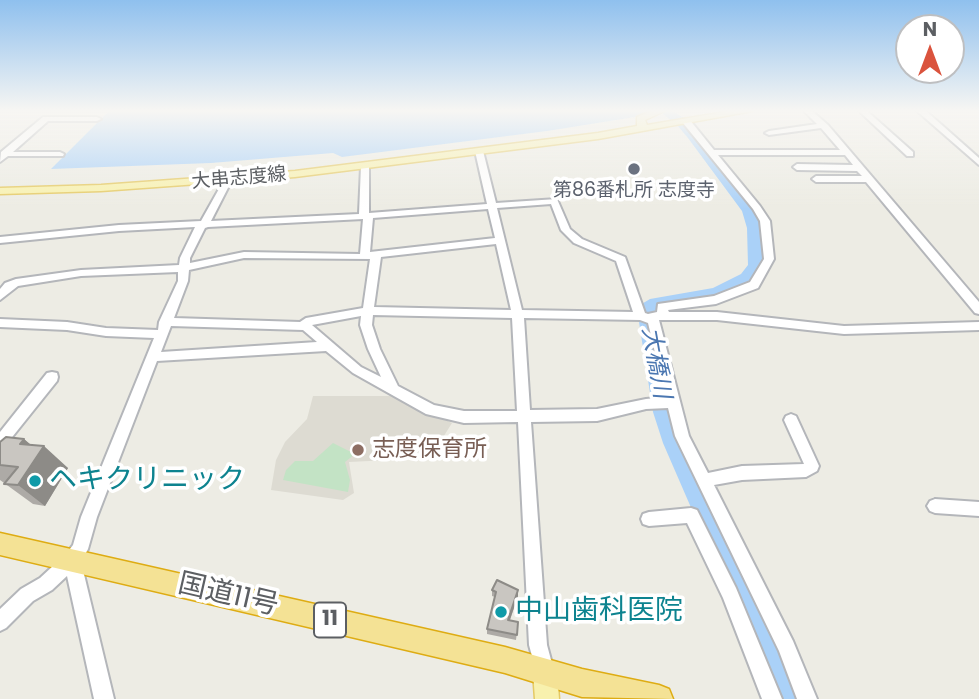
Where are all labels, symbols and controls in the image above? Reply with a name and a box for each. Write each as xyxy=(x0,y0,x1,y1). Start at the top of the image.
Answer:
north arrow xyxy=(895,14,965,84)
text: N xyxy=(923,16,937,43)
marker: 第86番札所 志度寺 xyxy=(626,161,642,177)
street label: 大串志度線 xyxy=(191,164,287,194)
place label: 第86番札所 志度寺 xyxy=(553,180,715,202)
water label: 大橋川 xyxy=(635,325,675,401)
place label: 志度保育所 xyxy=(372,436,487,464)
marker: 志度保育所 xyxy=(350,442,366,458)
place label: ヘキクリニック xyxy=(49,464,245,498)
marker: ヘキクリニック xyxy=(27,473,43,489)
street label: 国道11号 xyxy=(175,568,281,624)
place label: 中山歯科医院 xyxy=(515,595,683,629)
road number: 11 xyxy=(314,602,346,638)
marker: 中山歯科医院 xyxy=(493,604,509,620)

